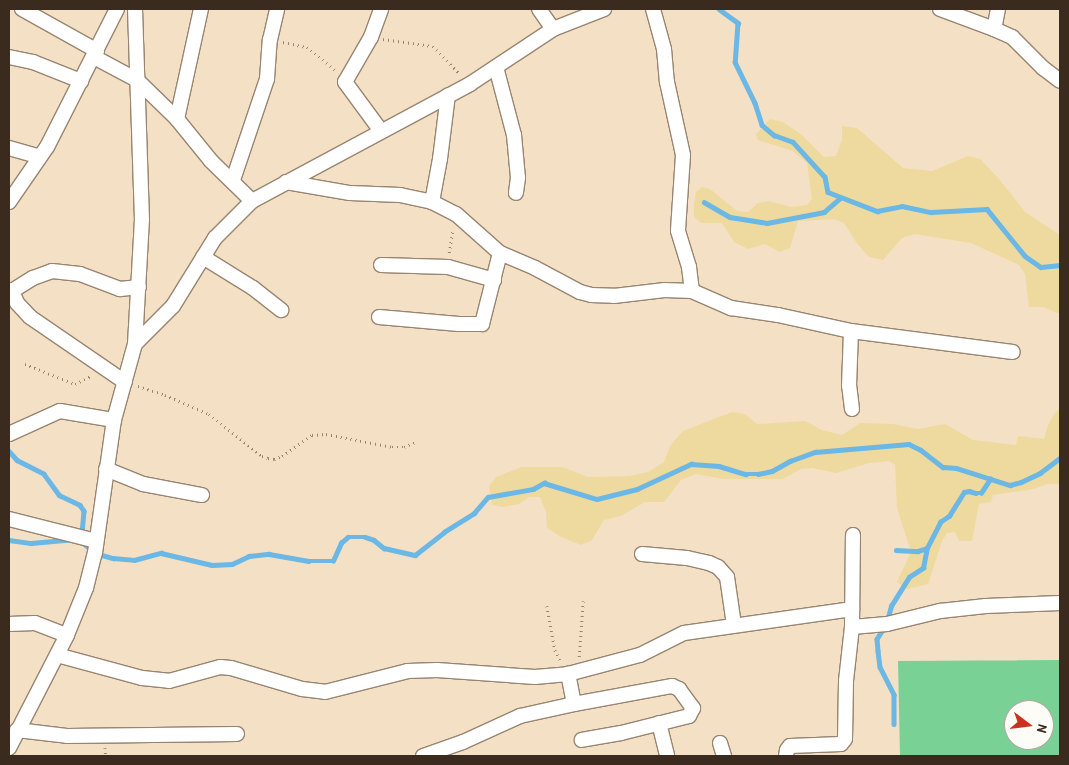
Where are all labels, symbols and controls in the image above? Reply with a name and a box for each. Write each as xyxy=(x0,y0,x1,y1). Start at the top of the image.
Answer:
north arrow xyxy=(1004,700,1054,750)
text: N xyxy=(1033,723,1053,735)

